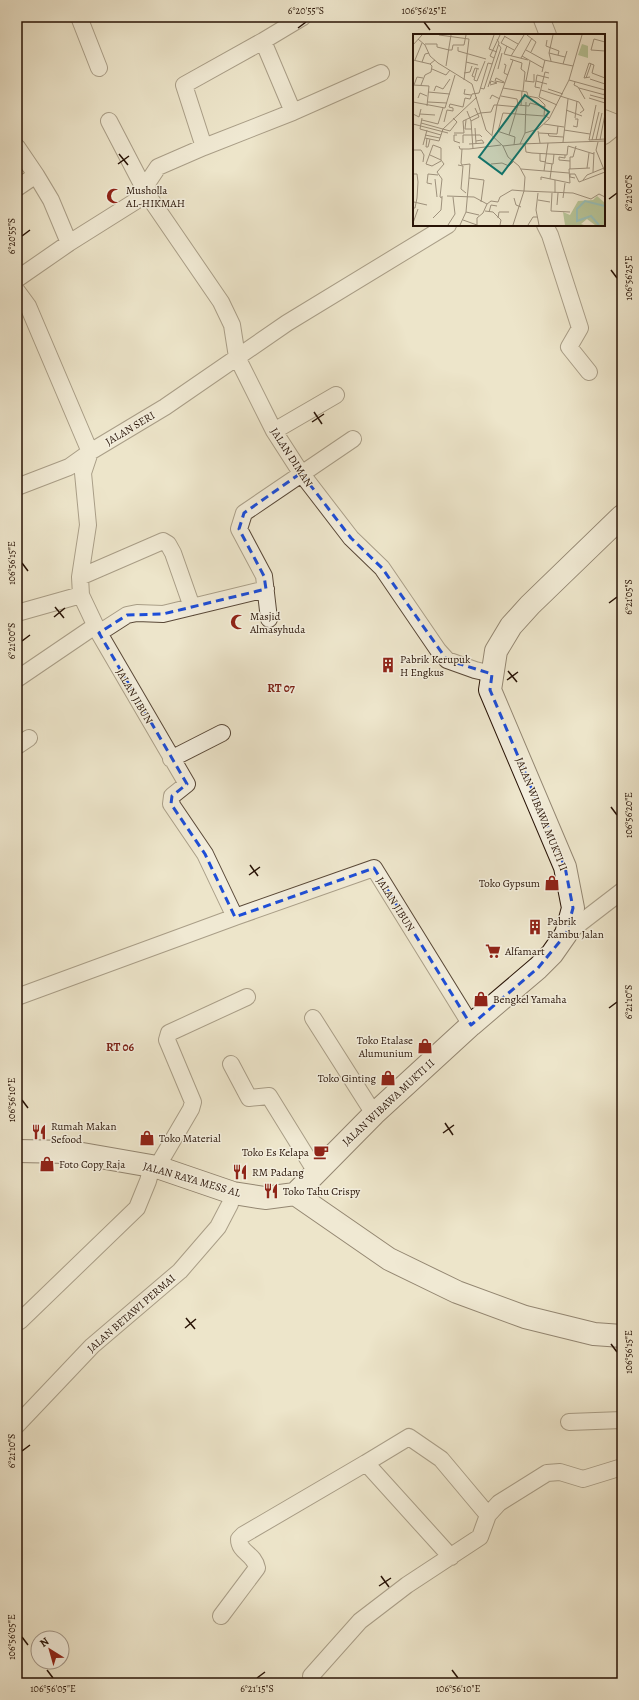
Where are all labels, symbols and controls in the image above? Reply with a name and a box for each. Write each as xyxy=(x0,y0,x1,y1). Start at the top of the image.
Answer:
text: 6°20'55"S xyxy=(288,4,324,17)
text: 106°56'25"E xyxy=(401,4,447,17)
inset map xyxy=(413,34,605,226)
text: 6°21'00"S xyxy=(622,175,635,211)
place label: Musholla AL-HIKMAH xyxy=(125,183,185,211)
mosque icon: Musholla AL-HIKMAH xyxy=(105,187,123,205)
text: 6°20'55"S xyxy=(5,218,18,254)
text: 106°56'25"E xyxy=(622,255,635,301)
street label: JALAN SERI xyxy=(103,408,158,449)
street label: JALAN DIMAN xyxy=(267,425,316,490)
text: 106°56'15"E xyxy=(5,541,18,585)
text: 6°21'05"S xyxy=(622,579,635,615)
place label: Masjid Almasyhuda xyxy=(249,609,306,637)
mosque icon: Masjid Almasyhuda xyxy=(229,613,247,631)
text: 6°21'00"S xyxy=(5,623,18,659)
place label: Pabrik Kerupuk H Engkus xyxy=(400,652,471,680)
building icon: Pabrik Kerupuk H Engkus xyxy=(379,656,397,674)
street label: JALAN JIBUN xyxy=(113,666,157,727)
district label: RT 07 xyxy=(267,680,296,696)
street label: JALAN WIBAWA MUKTI II xyxy=(512,755,571,873)
text: 106°56'20"E xyxy=(622,792,635,838)
street label: JALAN JIBUN xyxy=(373,874,418,934)
shop icon: Toko Gypsum xyxy=(543,874,561,892)
place label: Toko Gypsum xyxy=(479,876,540,891)
place label: Pabrik Rambu Jalan xyxy=(547,914,604,942)
building icon: Pabrik Rambu Jalan xyxy=(526,918,544,936)
supermarket icon: Alfamart xyxy=(484,942,502,960)
place label: Alfamart xyxy=(504,944,545,959)
text: 6°21'10"S xyxy=(622,985,635,1019)
shop icon: Bengkel Yamaha xyxy=(472,990,490,1008)
place label: Bengkel Yamaha xyxy=(493,992,567,1007)
place label: Toko Etalase Alumunium xyxy=(357,1033,413,1061)
shop icon: Toko Etalase Alumunium xyxy=(416,1037,434,1055)
district label: RT 06 xyxy=(106,1039,135,1055)
street label: JALAN WIBAWA MUKTI II xyxy=(339,1056,438,1149)
shop icon: Toko Ginting xyxy=(379,1069,397,1087)
place label: Toko Ginting xyxy=(318,1071,376,1086)
text: 106°56'10"E xyxy=(5,1078,18,1122)
place label: Rumah Makan Sefood xyxy=(51,1119,116,1147)
restaurant icon: Rumah Makan Sefood xyxy=(30,1123,48,1141)
shop icon: Toko Material xyxy=(138,1129,156,1147)
place label: Toko Material xyxy=(159,1131,221,1146)
cafe icon: Toko Es Kelapa xyxy=(312,1143,330,1161)
place label: Toko Es Kelapa xyxy=(242,1145,310,1160)
shop icon: Foto Copy Raja xyxy=(38,1155,56,1173)
place label: Foto Copy Raja xyxy=(59,1157,126,1172)
street label: JALAN RAYA MESS AL xyxy=(141,1158,243,1201)
restaurant icon: RM Padang xyxy=(231,1163,249,1181)
place label: RM Padang xyxy=(252,1165,304,1180)
restaurant icon: Toko Tahu Crispy xyxy=(262,1182,280,1200)
place label: Toko Tahu Crispy xyxy=(283,1184,360,1199)
street label: JALAN BETAWI PERMAI xyxy=(84,1271,179,1356)
text: 106°56'15"E xyxy=(622,1330,635,1374)
text: 6°21'10"S xyxy=(5,1434,18,1468)
text: 106°56'05"E xyxy=(5,1614,18,1660)
north arrow xyxy=(30,1630,70,1670)
text: N xyxy=(37,1634,52,1651)
text: 106°56'05"E xyxy=(30,1682,76,1695)
text: 6°21'15"S xyxy=(240,1682,274,1695)
text: 106°56'10"E xyxy=(436,1682,480,1695)

